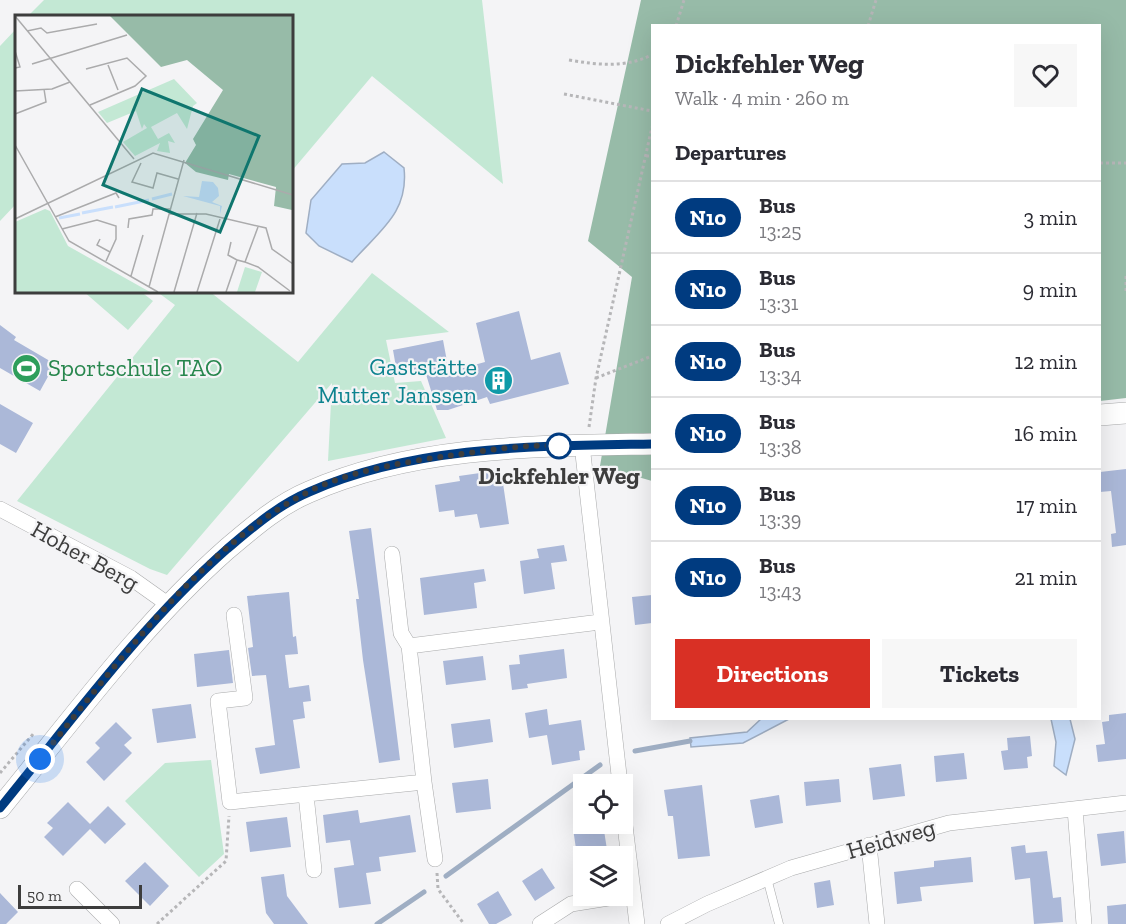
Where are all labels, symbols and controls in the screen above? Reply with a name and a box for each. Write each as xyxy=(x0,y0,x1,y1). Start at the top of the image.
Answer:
inset map xyxy=(15,15,292,292)
button: heart xyxy=(1014,44,1077,107)
text: Dickfehler Weg xyxy=(675,47,864,80)
text: Walk · 4 min · 260 m xyxy=(675,86,849,110)
text: Departures xyxy=(675,139,786,166)
text: Bus xyxy=(759,192,796,219)
text: 3 min xyxy=(1023,204,1077,231)
text: N10 xyxy=(690,205,726,230)
text: 13:25 xyxy=(759,219,802,243)
text: Bus xyxy=(759,264,796,291)
text: 9 min xyxy=(1023,276,1077,303)
text: N10 xyxy=(690,277,726,302)
text: 13:31 xyxy=(759,291,798,315)
text: Bus xyxy=(759,336,796,363)
text: 12 min xyxy=(1014,348,1077,375)
text: N10 xyxy=(690,349,726,374)
sports icon: Sportschule TAO xyxy=(11,352,43,384)
place label: Gaststätte Mutter Janssen xyxy=(317,352,477,409)
place label: Sportschule TAO xyxy=(48,353,222,382)
text: 13:34 xyxy=(759,363,802,387)
building icon: Gaststätte Mutter Janssen xyxy=(482,365,514,397)
text: Bus xyxy=(759,408,796,435)
text: 16 min xyxy=(1014,420,1077,447)
text: N10 xyxy=(690,421,726,446)
marker: Dickfehler Weg xyxy=(546,433,572,459)
text: 13:38 xyxy=(759,435,802,459)
place label: Dickfehler Weg xyxy=(478,461,640,490)
text: Bus xyxy=(759,480,796,507)
text: 17 min xyxy=(1016,492,1077,519)
text: N10 xyxy=(690,493,726,518)
text: 13:39 xyxy=(759,507,801,531)
street label: Hoher Berg xyxy=(26,514,144,597)
text: Bus xyxy=(759,552,796,579)
text: 21 min xyxy=(1014,564,1077,591)
text: N10 xyxy=(690,565,726,590)
text: 13:43 xyxy=(759,579,802,603)
button: Directions xyxy=(675,639,870,708)
button: Tickets xyxy=(882,639,1077,708)
your location xyxy=(25,744,55,774)
map controls xyxy=(573,774,633,906)
button: locate xyxy=(573,774,633,834)
street label: Heidweg xyxy=(843,812,939,865)
button: layers xyxy=(573,846,633,906)
scale bar xyxy=(18,882,142,910)
text: 50 m xyxy=(27,886,62,905)

